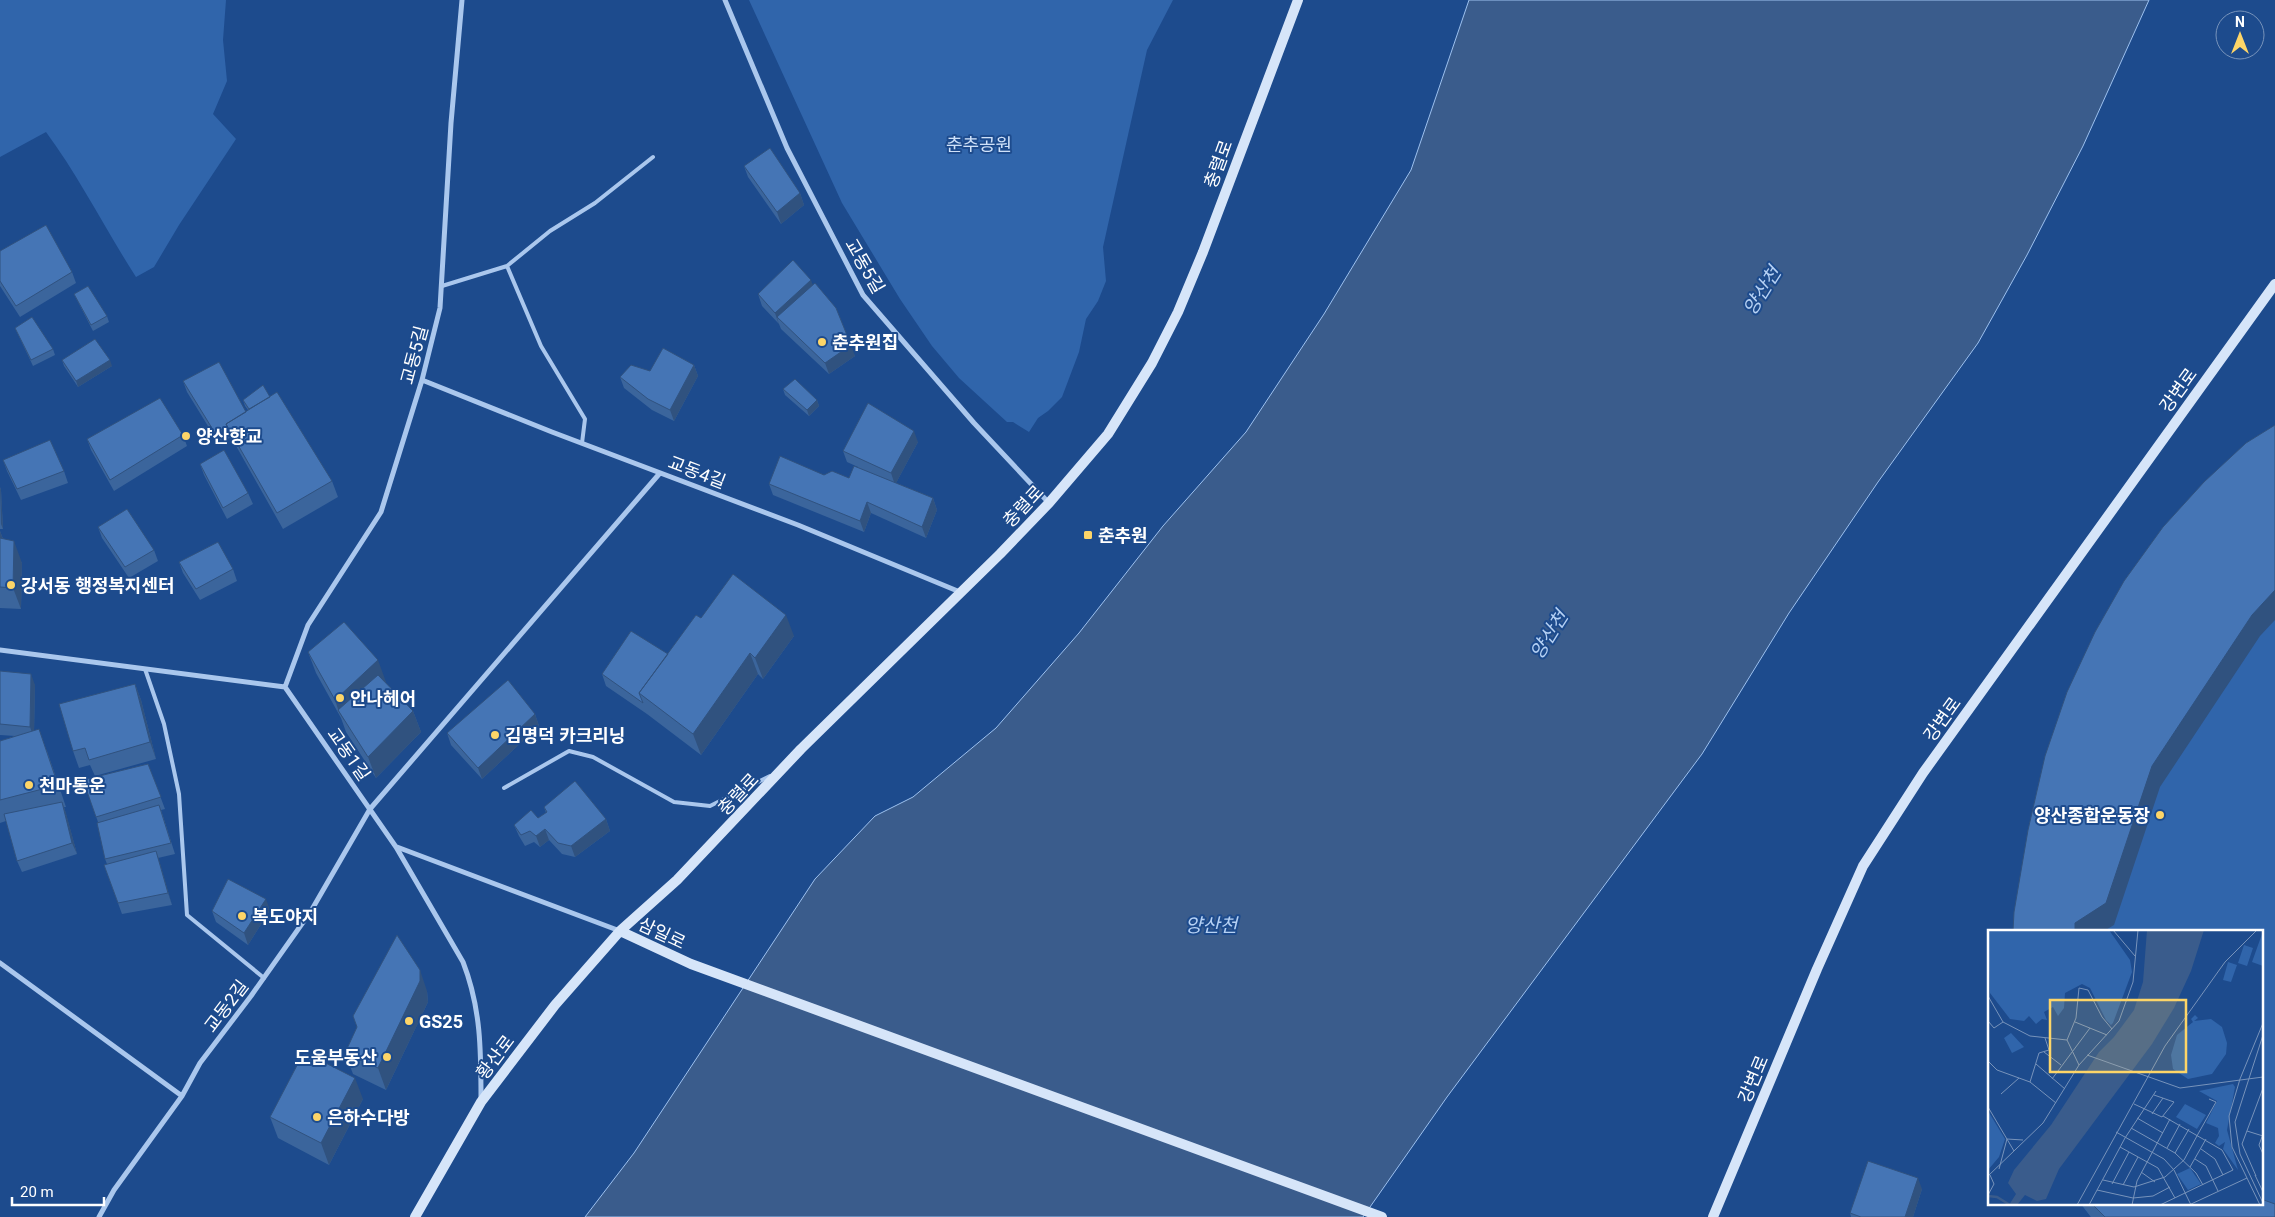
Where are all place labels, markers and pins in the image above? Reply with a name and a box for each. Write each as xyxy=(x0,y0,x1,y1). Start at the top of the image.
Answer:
place label: 춘추원집 xyxy=(832,332,898,353)
marker: 춘추원집 xyxy=(816,336,828,348)
place label: 양산향교 xyxy=(196,426,262,447)
marker: 양산향교 xyxy=(180,430,192,442)
place label: 춘추원 xyxy=(1098,525,1148,546)
marker: 춘추원 xyxy=(1082,529,1094,541)
place label: 강서동 행정복지센터 xyxy=(21,575,175,596)
marker: 강서동 행정복지센터 xyxy=(5,579,17,591)
place label: 안나헤어 xyxy=(350,688,416,709)
marker: 안나헤어 xyxy=(334,692,346,704)
place label: 김명덕 카크리닝 xyxy=(505,725,625,746)
marker: 김명덕 카크리닝 xyxy=(489,729,501,741)
place label: 천마통운 xyxy=(39,775,105,796)
marker: 천마통운 xyxy=(23,779,35,791)
place label: 양산종합운동장 xyxy=(2034,805,2150,826)
marker: 양산종합운동장 xyxy=(2154,809,2166,821)
place label: 복도야지 xyxy=(252,906,318,927)
marker: 복도야지 xyxy=(236,910,248,922)
place label: GS25 xyxy=(419,1011,463,1032)
marker: GS25 xyxy=(403,1015,415,1027)
place label: 도움부동산 xyxy=(294,1047,377,1068)
marker: 도움부동산 xyxy=(381,1051,393,1063)
place label: 은하수다방 xyxy=(327,1107,410,1128)
marker: 은하수다방 xyxy=(311,1111,323,1123)

